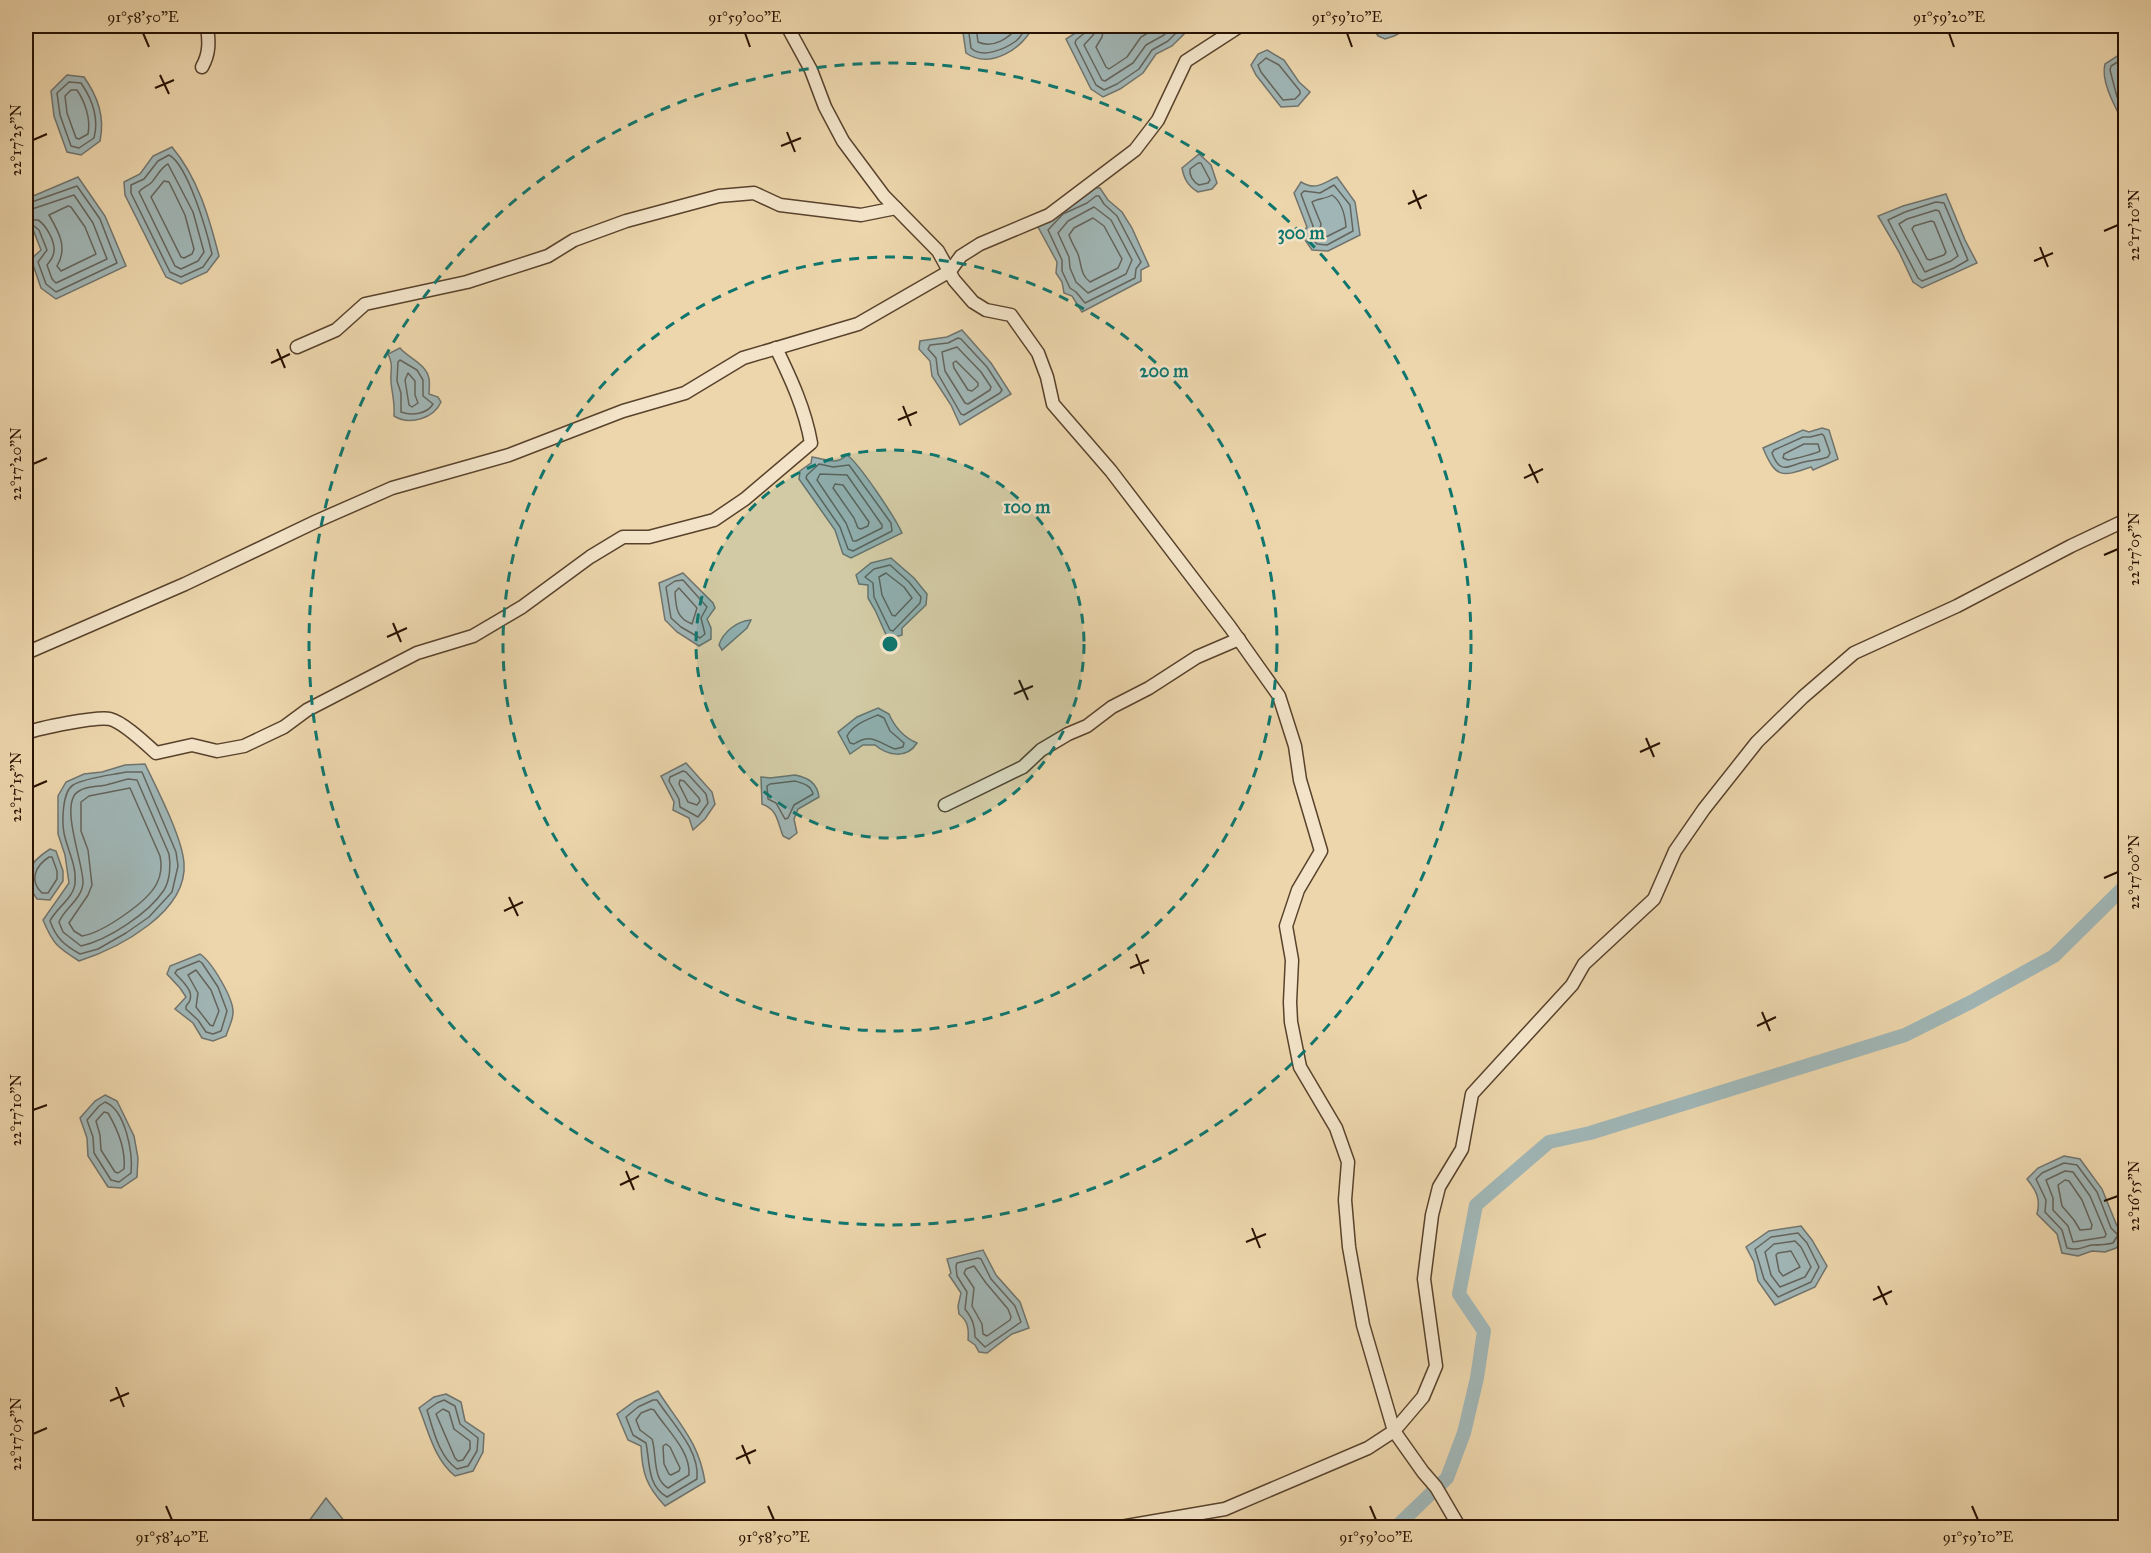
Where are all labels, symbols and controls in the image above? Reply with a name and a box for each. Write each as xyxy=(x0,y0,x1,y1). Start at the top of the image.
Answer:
text: 91°58'50"E xyxy=(107,8,179,26)
text: 91°59'00"E xyxy=(708,8,782,26)
text: 91°59'10"E xyxy=(1312,8,1382,26)
text: 91°59'20"E xyxy=(1913,8,1985,26)
text: 22°17'25"N xyxy=(7,104,25,176)
text: 22°17'10"N xyxy=(2125,189,2143,261)
text: 300 m xyxy=(1277,222,1325,245)
text: 200 m xyxy=(1140,360,1189,382)
text: 22°17'20"N xyxy=(7,427,25,501)
text: 100 m xyxy=(1004,496,1051,518)
text: 22°17'05"N xyxy=(2125,512,2143,586)
centre of rings xyxy=(880,634,900,654)
text: 22°17'15"N xyxy=(7,752,25,822)
text: 22°17'00"N xyxy=(2125,834,2143,910)
text: 22°17'10"N xyxy=(7,1074,25,1146)
text: 22°16'55"N xyxy=(2125,1160,2143,1232)
text: 22°17'05"N xyxy=(7,1397,25,1471)
text: 91°58'40"E xyxy=(136,1528,209,1546)
text: 91°58'50"E xyxy=(738,1528,810,1546)
text: 91°59'00"E xyxy=(1339,1528,1413,1546)
text: 91°59'10"E xyxy=(1943,1528,2013,1546)

